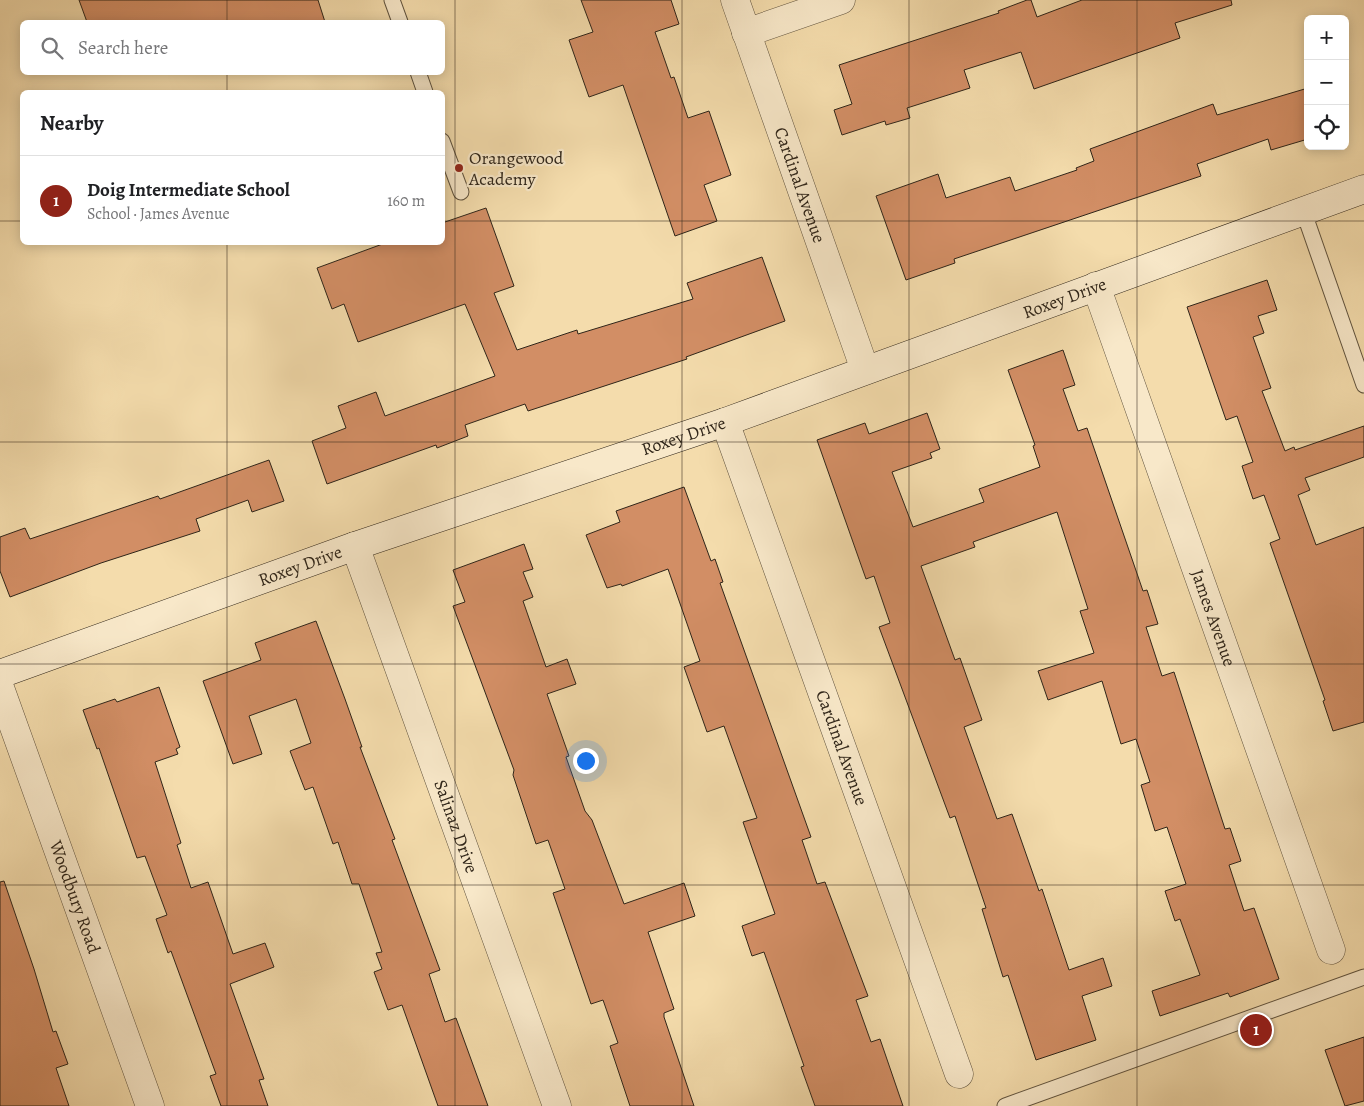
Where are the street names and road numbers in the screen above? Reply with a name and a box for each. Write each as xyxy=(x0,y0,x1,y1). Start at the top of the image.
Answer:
street label: Cardinal Avenue xyxy=(769,124,831,246)
street label: Roxey Drive xyxy=(1019,272,1110,324)
street label: Roxey Drive xyxy=(638,411,729,461)
street label: Roxey Drive xyxy=(255,540,345,592)
street label: James Avenue xyxy=(1185,566,1242,670)
street label: Cardinal Avenue xyxy=(810,687,874,809)
street label: Salinaz Drive xyxy=(428,776,484,876)
street label: Woodbury Road xyxy=(43,836,106,957)

